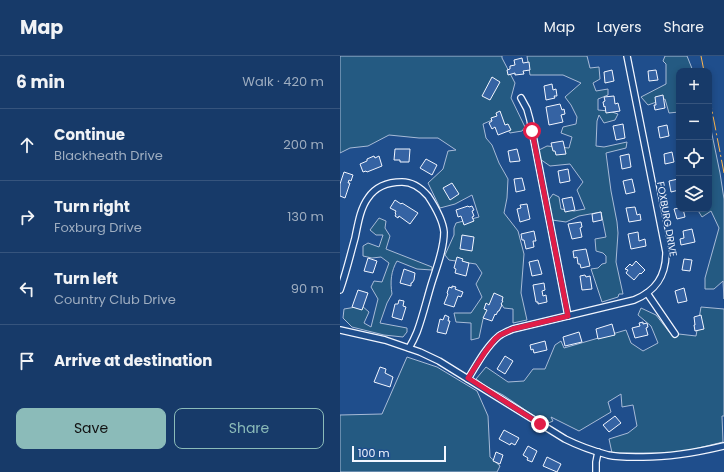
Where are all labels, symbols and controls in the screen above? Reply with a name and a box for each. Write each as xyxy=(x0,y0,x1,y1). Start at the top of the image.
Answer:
text: Map xyxy=(20,14,63,41)
text: Map xyxy=(544,17,575,37)
text: Layers xyxy=(597,17,641,37)
text: Share xyxy=(663,17,704,37)
map controls xyxy=(676,68,712,212)
button: + xyxy=(676,68,712,104)
text: 6 min xyxy=(16,70,65,94)
text: Walk · 420 m xyxy=(242,72,324,91)
button: − xyxy=(676,104,712,140)
route start xyxy=(523,122,541,140)
text: Continue xyxy=(54,124,125,145)
icon: ahead xyxy=(16,134,38,156)
text: 200 m xyxy=(283,135,324,154)
button: locate xyxy=(676,140,712,176)
text: Blackheath Drive xyxy=(54,146,163,165)
button: layers xyxy=(676,176,712,212)
street label: FOXBURG DRIVE xyxy=(653,180,681,258)
text: Turn right xyxy=(54,196,130,217)
icon: right xyxy=(16,206,38,228)
text: 130 m xyxy=(287,207,324,226)
text: Foxburg Drive xyxy=(54,218,142,237)
text: Turn left xyxy=(54,268,118,289)
icon: left xyxy=(16,278,38,300)
text: 90 m xyxy=(291,279,324,298)
text: Country Club Drive xyxy=(54,290,176,309)
icon: arrive xyxy=(16,350,38,372)
text: Arrive at destination xyxy=(54,350,212,371)
button: Save xyxy=(16,408,166,449)
button: Share xyxy=(174,408,324,449)
route end xyxy=(531,415,549,433)
scale bar xyxy=(352,444,446,463)
text: 100 m xyxy=(358,445,390,461)

